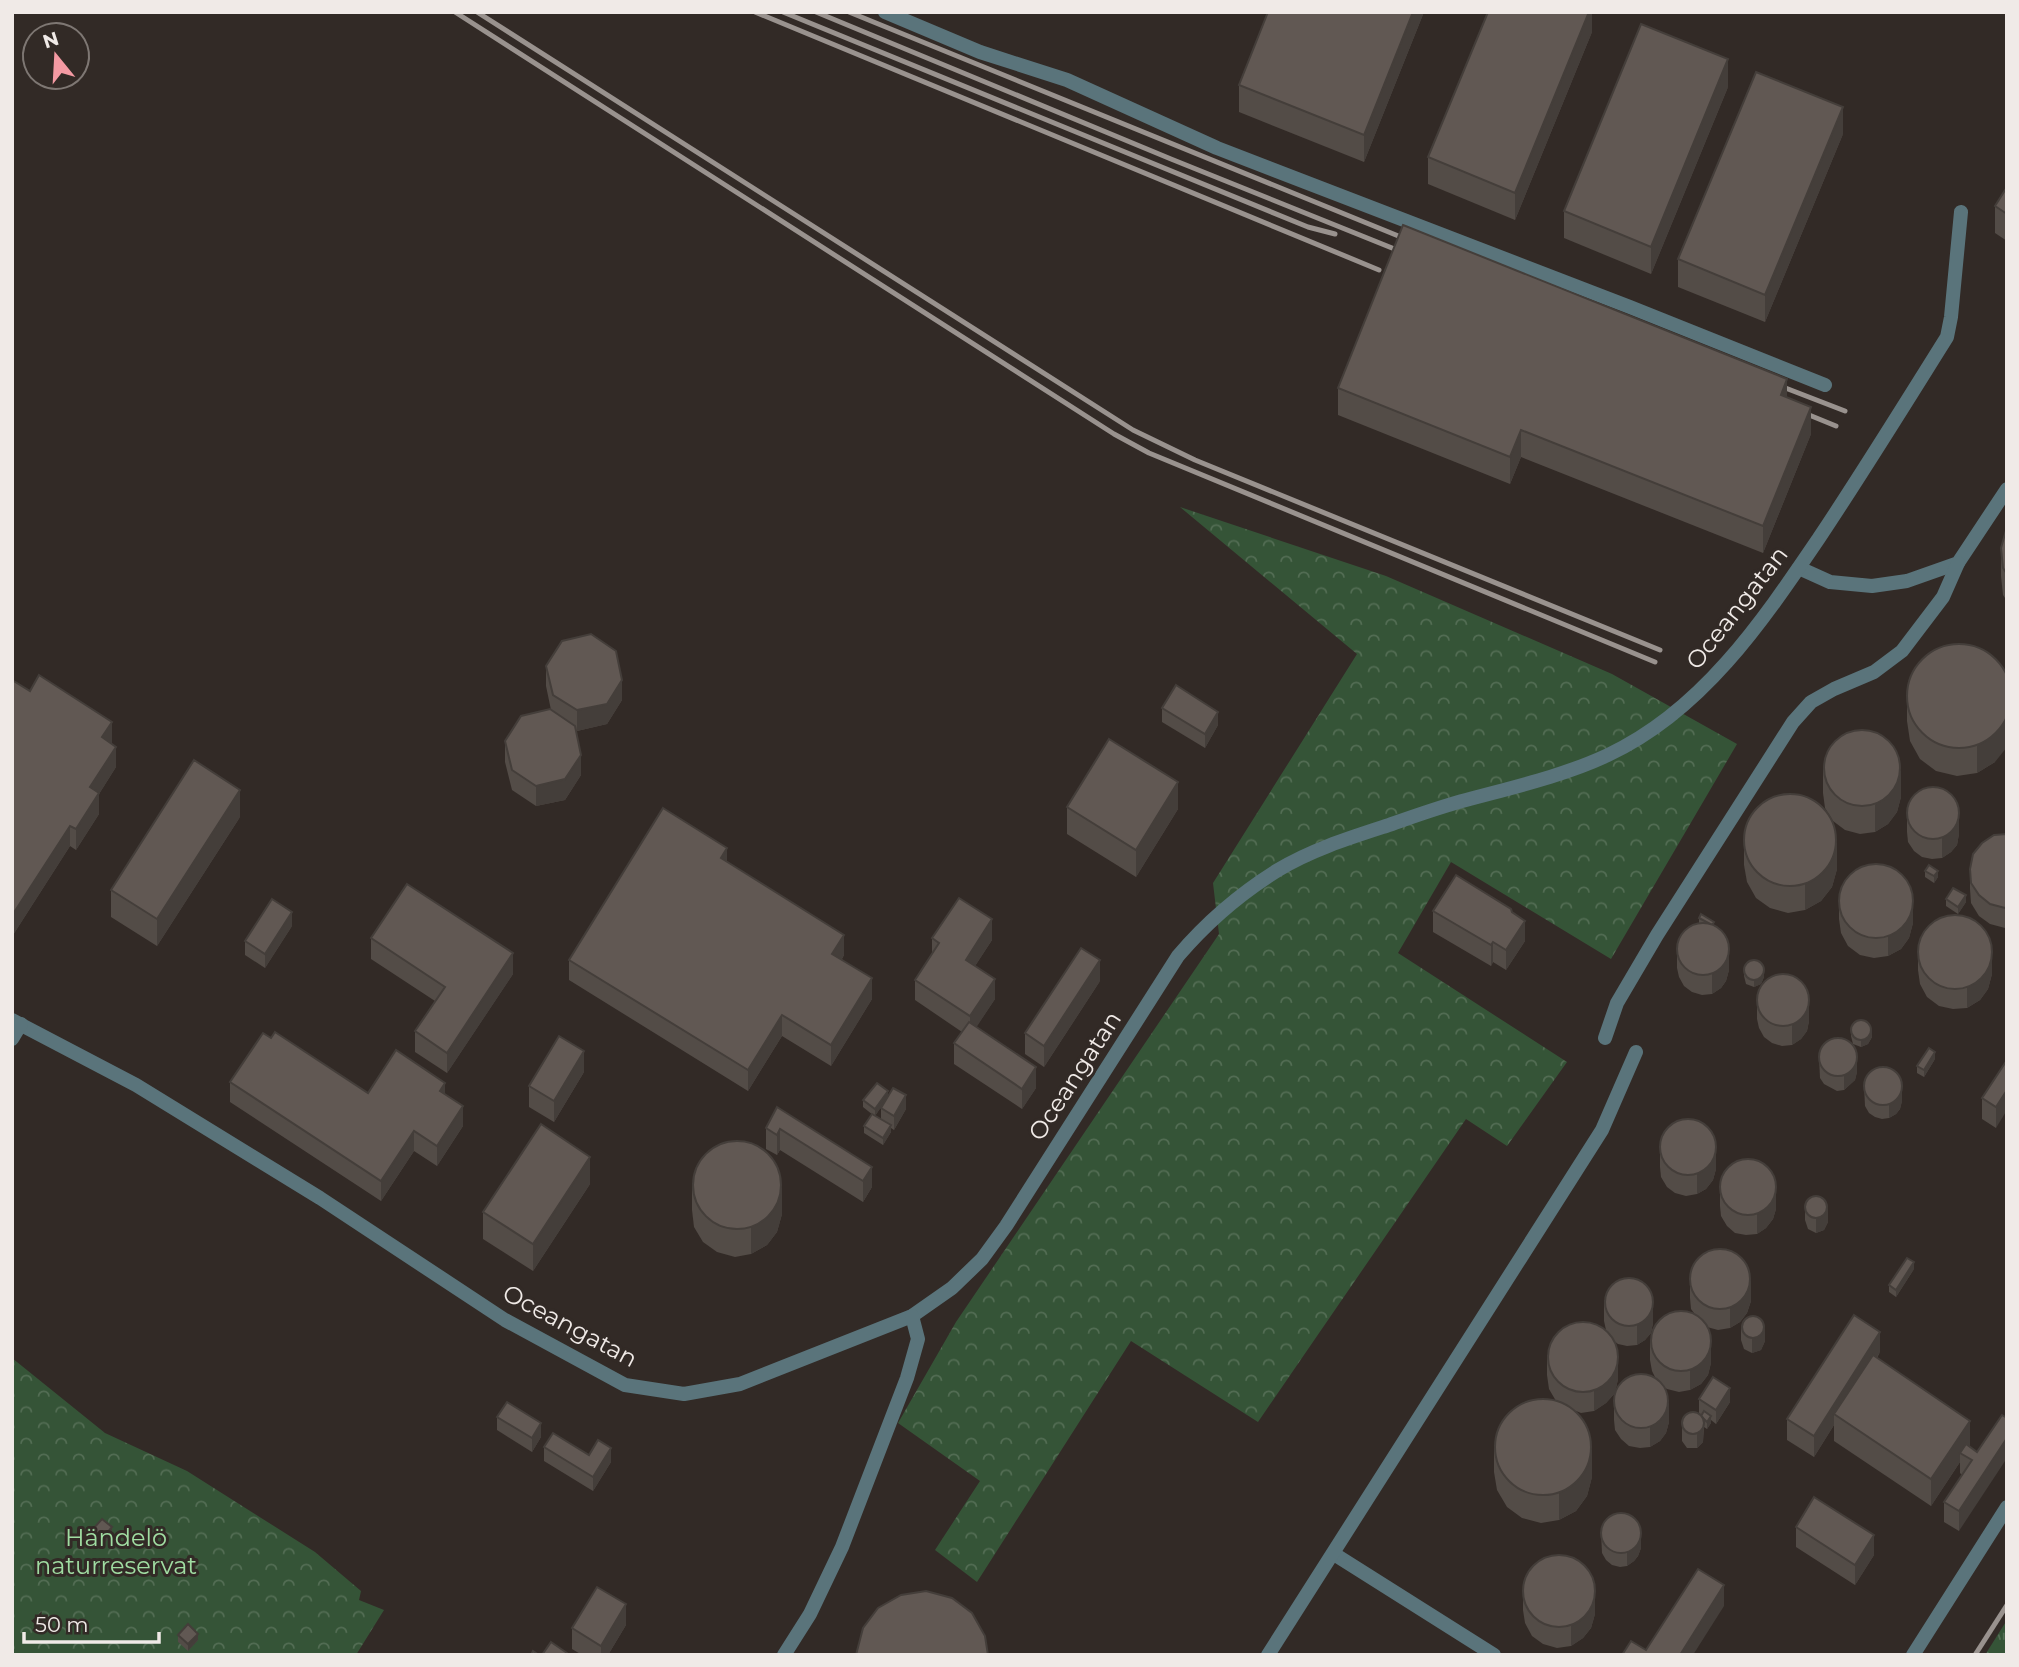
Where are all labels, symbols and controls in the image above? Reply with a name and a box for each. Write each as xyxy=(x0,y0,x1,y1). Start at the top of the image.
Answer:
north arrow xyxy=(21,21,91,91)
text: N xyxy=(40,27,62,54)
street label: Oceangatan xyxy=(1680,540,1794,675)
street label: Oceangatan xyxy=(1022,1006,1127,1146)
street label: Oceangatan xyxy=(498,1278,642,1373)
park label: Händelö naturreservat xyxy=(35,1523,197,1580)
scale bar xyxy=(24,1600,159,1644)
text: 50 m xyxy=(35,1612,89,1637)

